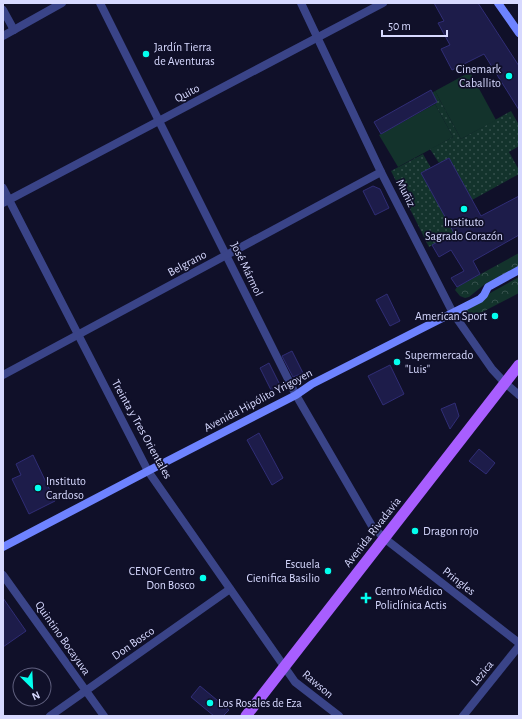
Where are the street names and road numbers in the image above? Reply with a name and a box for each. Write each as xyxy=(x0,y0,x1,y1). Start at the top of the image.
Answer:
street label: Quito xyxy=(173,81,202,105)
street label: Muñiz xyxy=(394,177,418,209)
street label: José Mármol xyxy=(229,240,265,298)
street label: Belgrano xyxy=(166,248,208,278)
street label: Avenida Hipólito Yrigoyen xyxy=(202,366,315,435)
street label: Treinta y Tres Orientales xyxy=(109,377,174,481)
street label: Avenida Rivadavia xyxy=(341,494,403,569)
street label: Pringles xyxy=(440,565,478,597)
street label: Quintino Bocayuva xyxy=(32,599,93,678)
street label: Don Bosco xyxy=(110,624,157,662)
street label: Lezica xyxy=(468,658,496,688)
street label: Rawson xyxy=(300,668,336,700)

